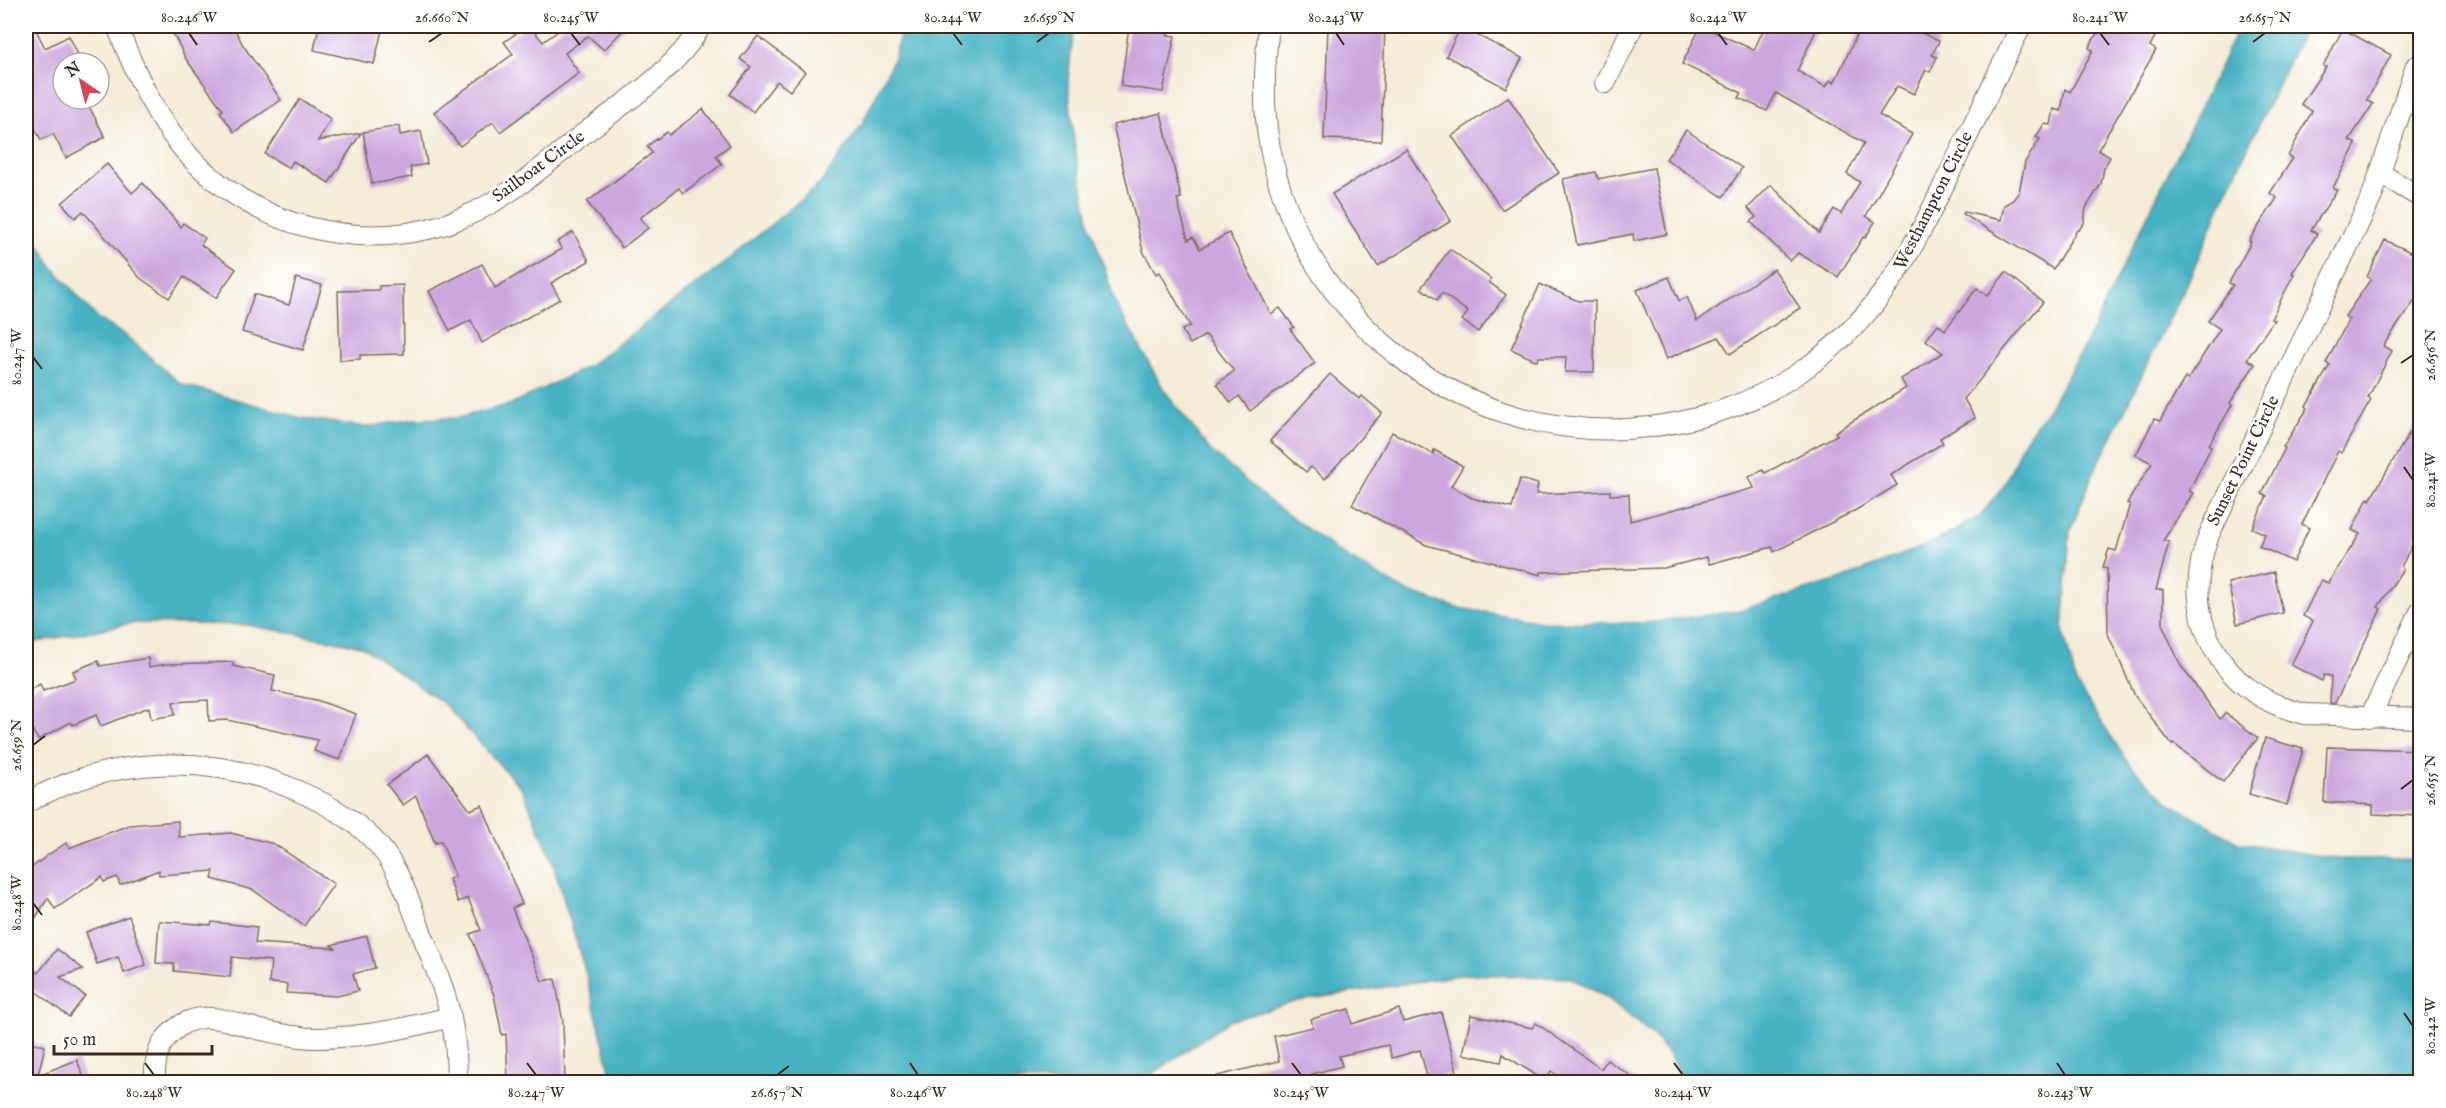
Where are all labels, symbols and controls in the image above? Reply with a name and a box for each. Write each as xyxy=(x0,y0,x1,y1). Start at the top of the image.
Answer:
text: 80.246°W xyxy=(161,8,218,27)
text: 26.660°N xyxy=(415,8,469,27)
text: 80.245°W xyxy=(543,8,599,27)
text: 80.244°W xyxy=(924,8,982,27)
text: 26.659°N xyxy=(1023,8,1075,27)
text: 80.243°W xyxy=(1308,8,1364,27)
text: 80.242°W xyxy=(1690,8,1747,27)
text: 80.241°W xyxy=(2072,8,2128,27)
text: 26.657°N xyxy=(2238,8,2292,27)
north arrow xyxy=(51,51,111,111)
text: N xyxy=(61,58,85,83)
street label: Sailboat Circle xyxy=(488,126,590,208)
street label: Westhampton Circle xyxy=(1889,128,1979,274)
text: 80.247°W xyxy=(7,328,26,385)
text: 26.656°N xyxy=(2421,329,2440,381)
street label: Sunset Point Circle xyxy=(2203,392,2285,530)
text: 80.241°W xyxy=(2421,452,2440,508)
text: 26.659°N xyxy=(7,719,26,771)
text: 26.655°N xyxy=(2421,754,2440,806)
text: 80.248°W xyxy=(7,874,26,931)
text: 80.242°W xyxy=(2421,997,2440,1054)
scale bar xyxy=(54,1018,212,1056)
text: 50 m xyxy=(63,1029,96,1052)
text: 80.248°W xyxy=(126,1083,183,1102)
text: 80.247°W xyxy=(508,1083,565,1102)
text: 26.657°N xyxy=(750,1083,804,1102)
text: 80.246°W xyxy=(890,1083,947,1102)
text: 80.245°W xyxy=(1273,1083,1329,1102)
text: 80.244°W xyxy=(1654,1083,1712,1102)
text: 80.243°W xyxy=(2037,1083,2093,1102)

